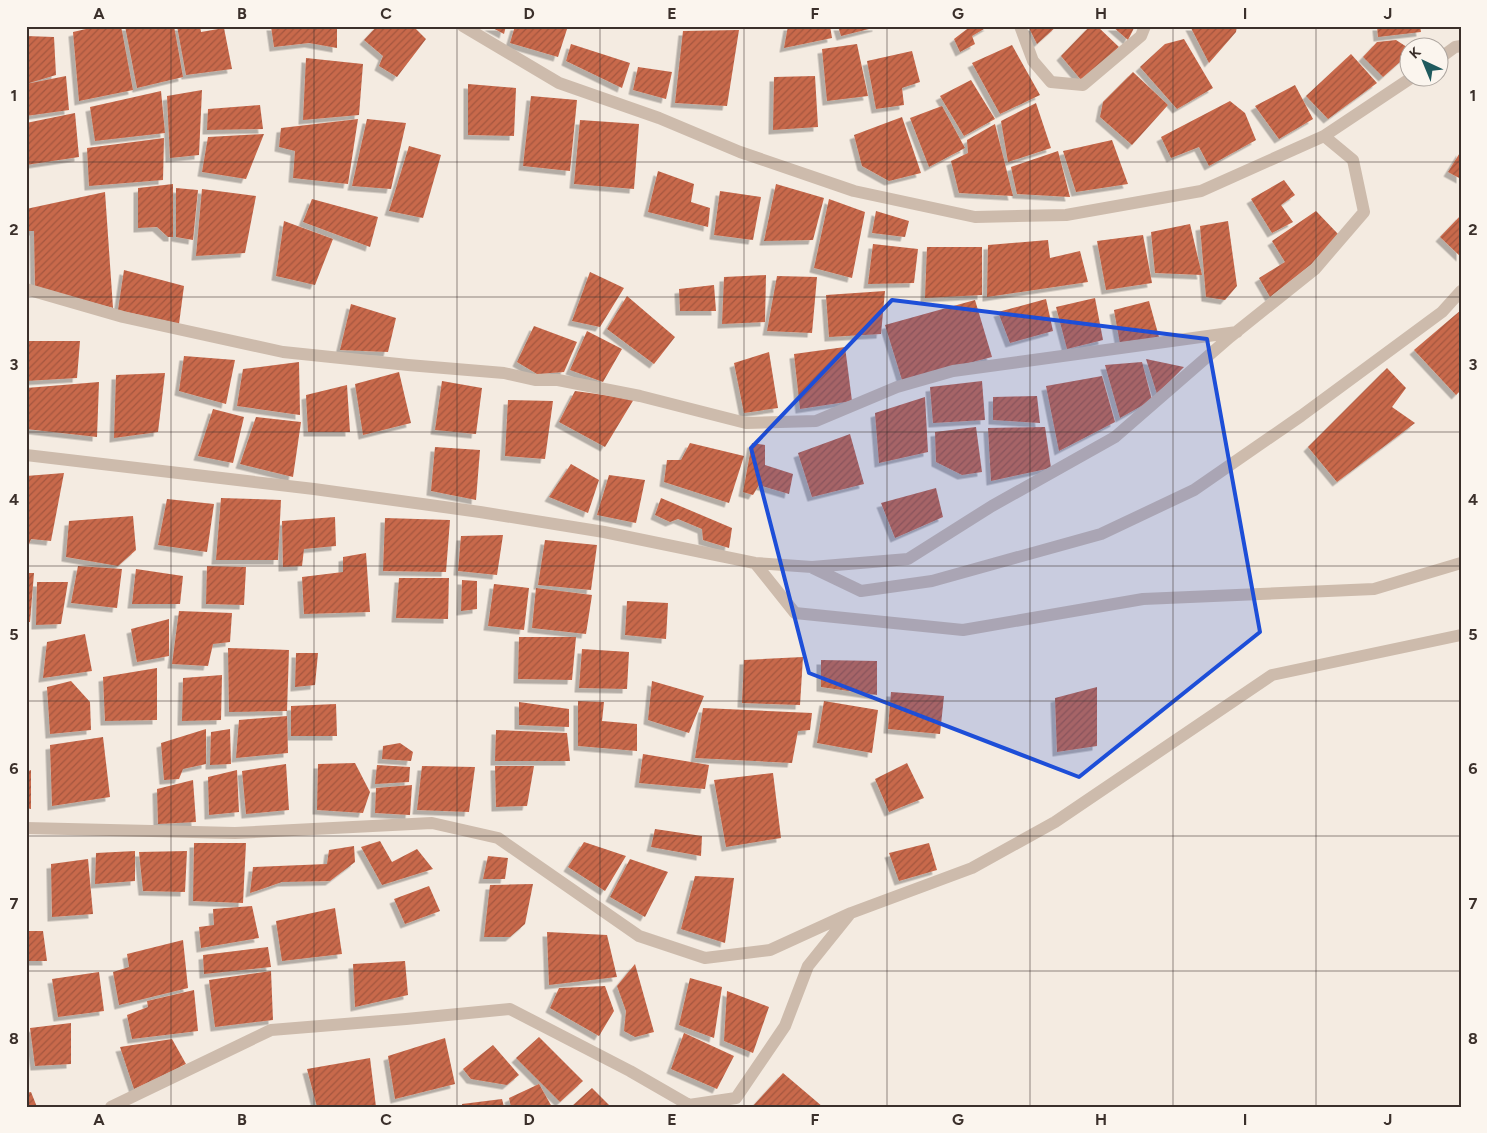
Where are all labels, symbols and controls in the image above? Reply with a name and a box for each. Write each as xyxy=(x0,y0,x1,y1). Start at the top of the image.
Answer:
text: A xyxy=(93,4,105,23)
text: B xyxy=(237,4,247,23)
text: C xyxy=(380,4,392,23)
text: D xyxy=(523,4,535,23)
text: E xyxy=(667,4,677,23)
text: F xyxy=(811,4,820,23)
text: G xyxy=(952,4,964,23)
text: H xyxy=(1095,4,1107,23)
text: I xyxy=(1243,4,1247,23)
text: J xyxy=(1384,4,1392,23)
north arrow xyxy=(1400,38,1450,88)
text: K xyxy=(1406,43,1425,62)
text: 1 xyxy=(11,86,17,105)
text: 1 xyxy=(1470,86,1476,105)
text: 2 xyxy=(9,220,19,239)
text: 2 xyxy=(1468,220,1478,239)
text: 3 xyxy=(10,355,19,374)
text: 3 xyxy=(1469,355,1478,374)
text: 4 xyxy=(9,490,19,509)
text: 4 xyxy=(1468,490,1478,509)
text: 5 xyxy=(9,625,19,644)
text: 5 xyxy=(1468,625,1478,644)
text: 6 xyxy=(9,759,19,778)
text: 6 xyxy=(1468,759,1478,778)
text: 7 xyxy=(10,894,19,913)
text: 7 xyxy=(1469,894,1478,913)
text: 8 xyxy=(9,1029,19,1048)
text: 8 xyxy=(1468,1029,1478,1048)
text: A xyxy=(93,1110,105,1129)
text: B xyxy=(237,1110,247,1129)
text: C xyxy=(380,1110,392,1129)
text: D xyxy=(523,1110,535,1129)
text: E xyxy=(667,1110,677,1129)
text: F xyxy=(811,1110,820,1129)
text: G xyxy=(952,1110,964,1129)
text: H xyxy=(1095,1110,1107,1129)
text: I xyxy=(1243,1110,1247,1129)
text: J xyxy=(1384,1110,1392,1129)

